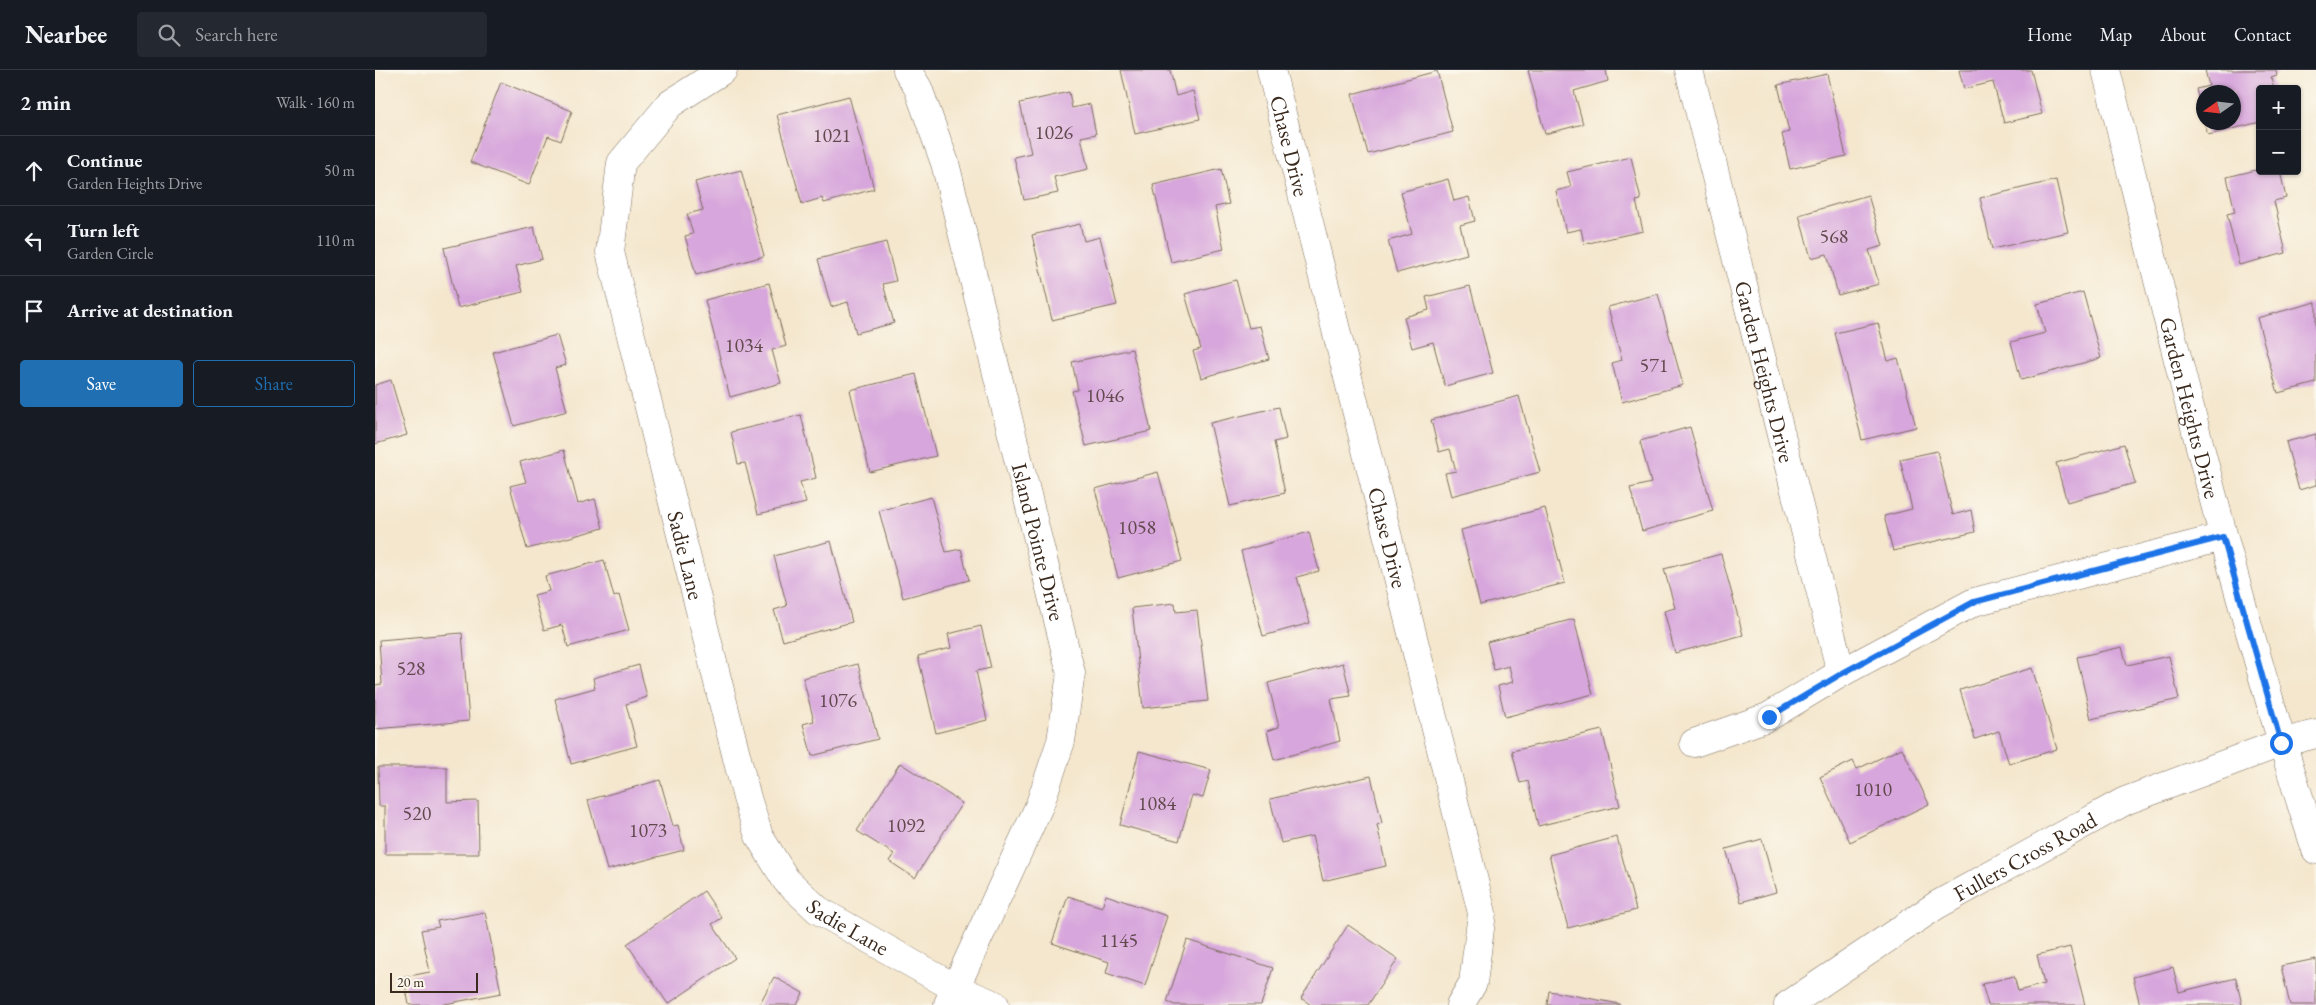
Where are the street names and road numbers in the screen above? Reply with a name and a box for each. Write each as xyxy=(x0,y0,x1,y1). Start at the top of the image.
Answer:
street label: Chase Drive xyxy=(1263,92,1316,200)
street label: Garden Heights Drive xyxy=(1728,278,1801,466)
street label: Garden Heights Drive xyxy=(2153,314,2227,502)
street label: Island Pointe Drive xyxy=(1005,460,1072,624)
street label: Chase Drive xyxy=(1361,484,1414,592)
street label: Sadie Lane xyxy=(661,508,711,603)
street label: Fullers Cross Road xyxy=(1948,805,2103,908)
street label: Sadie Lane xyxy=(800,892,894,963)

